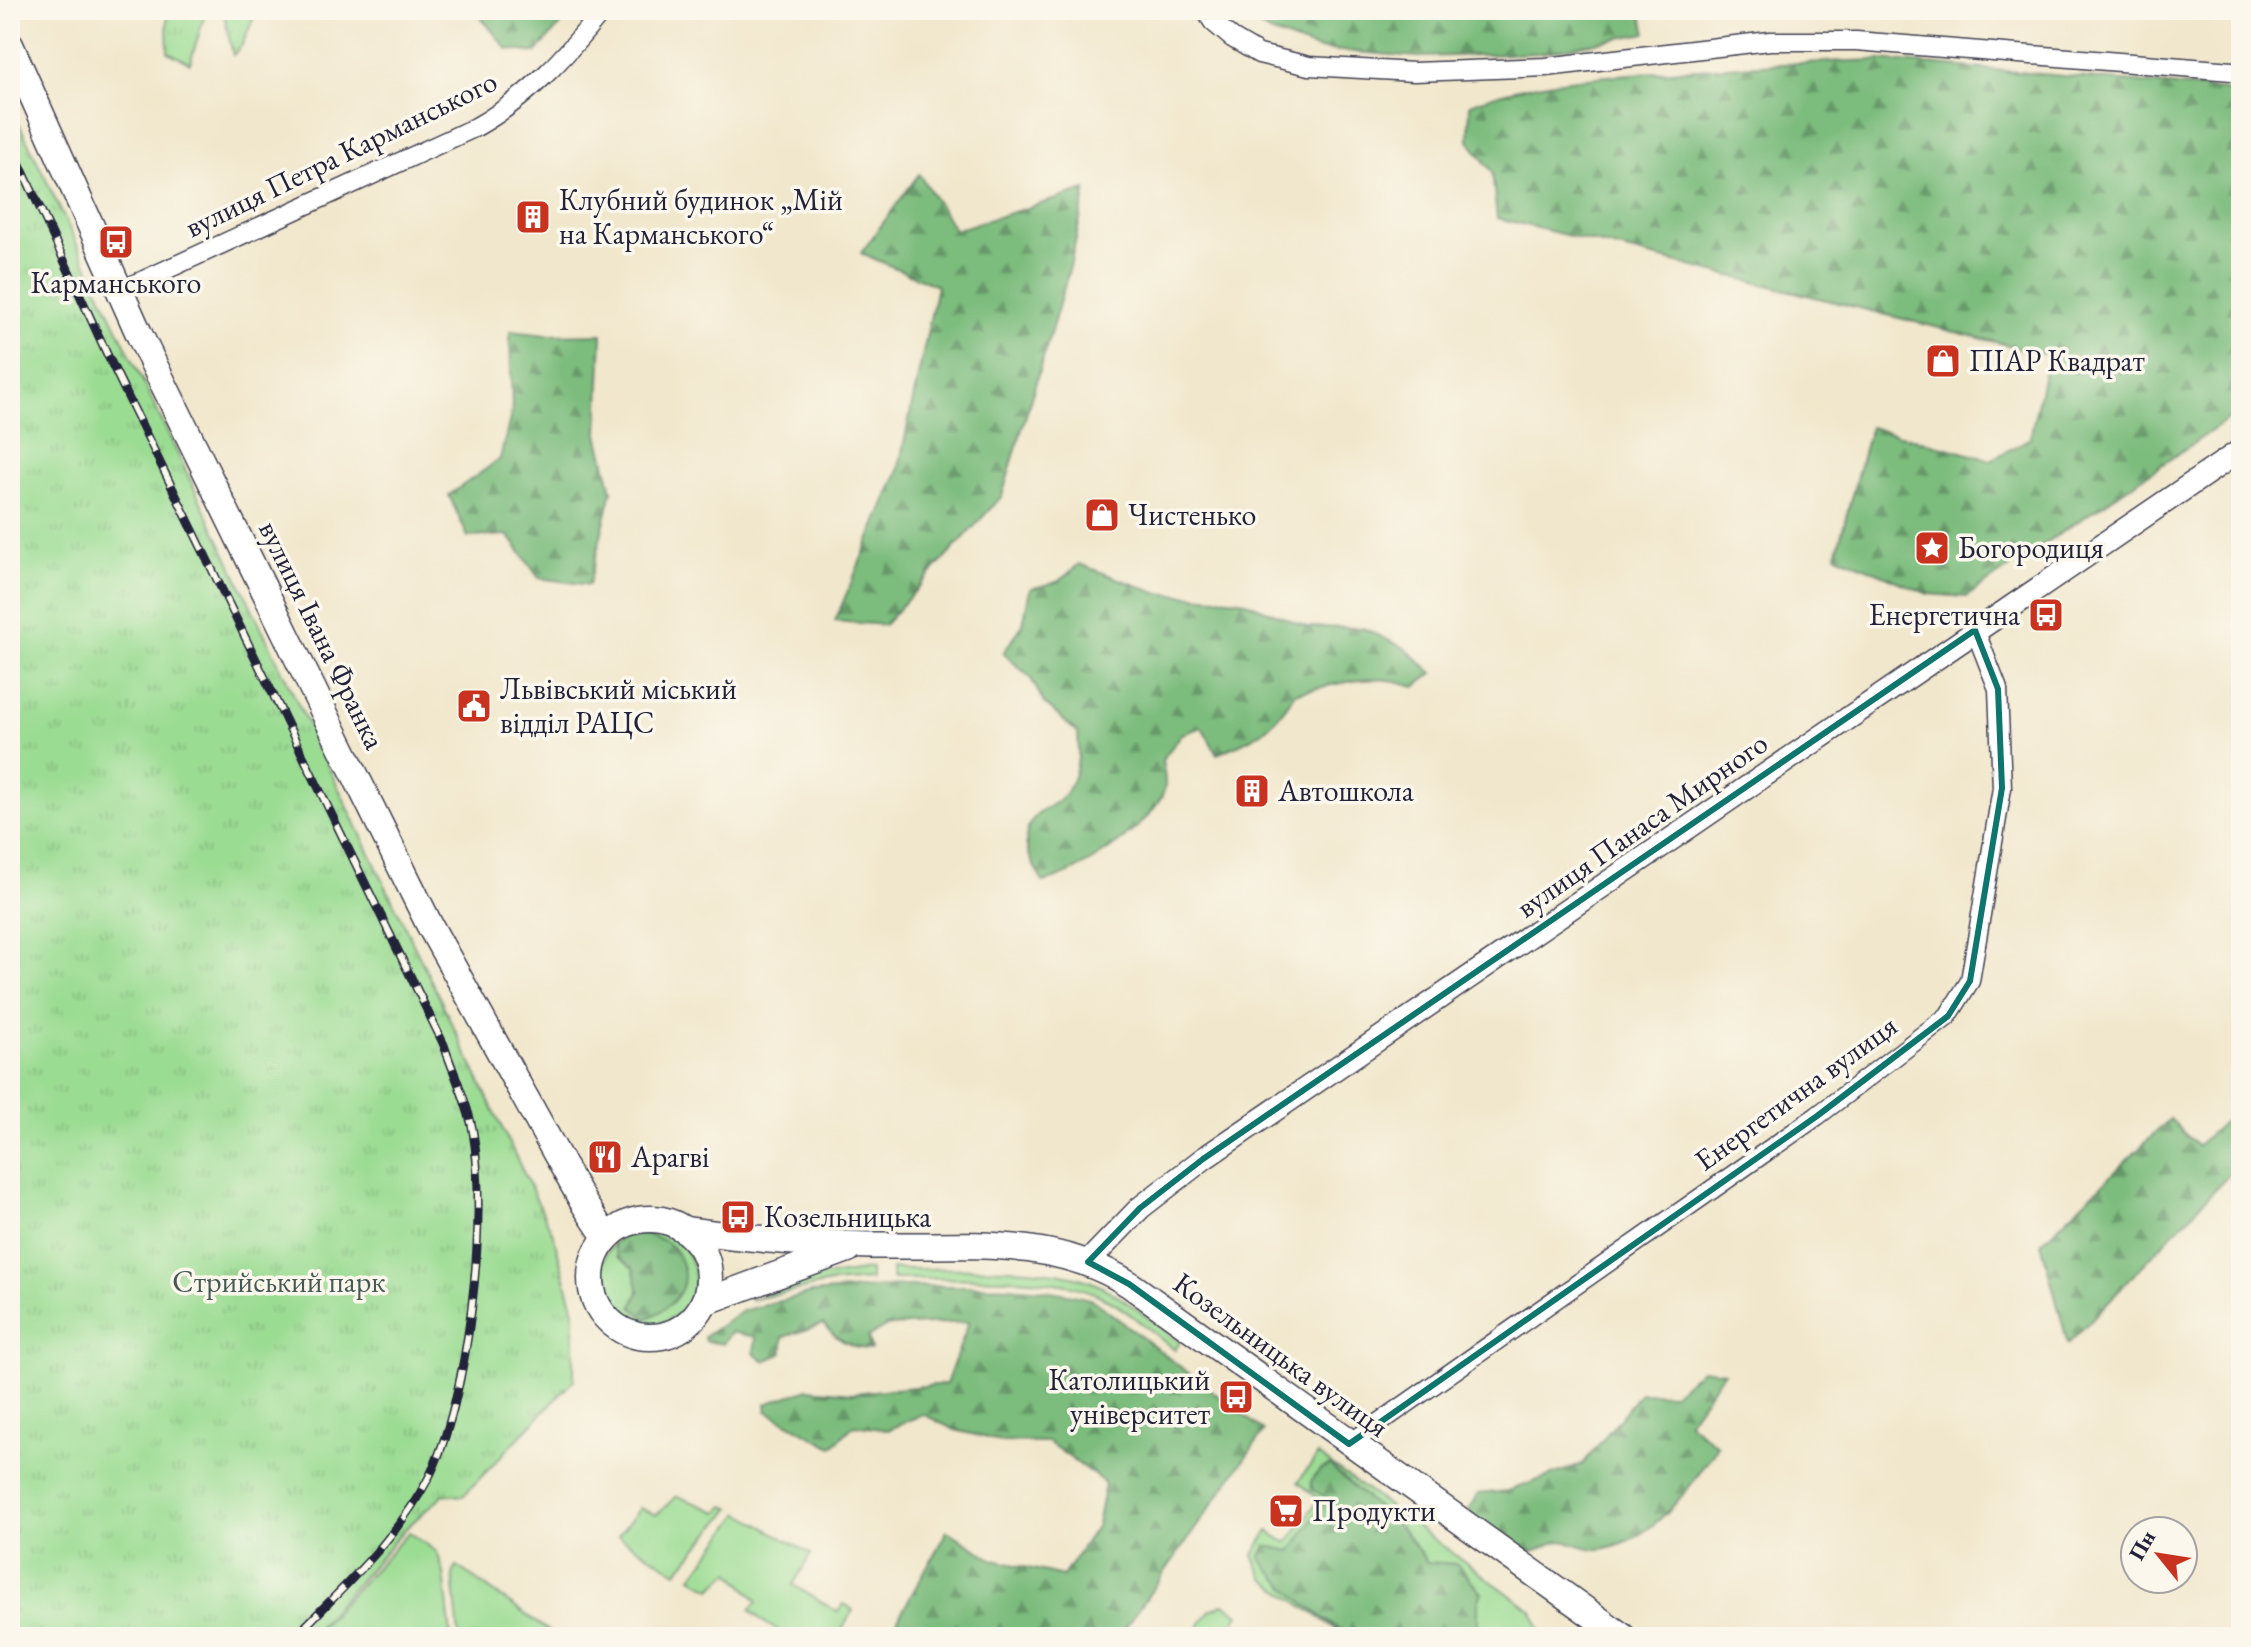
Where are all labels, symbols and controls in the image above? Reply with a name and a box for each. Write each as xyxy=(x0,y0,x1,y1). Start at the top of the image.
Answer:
street label: вулиця Петра Карманського xyxy=(178,61,503,246)
place label: Клубний будинок „Мій на Карманського“ xyxy=(559,180,843,253)
building icon: Клубний будинок „Мій на Карманського“ xyxy=(514,198,552,236)
bus stop icon: Карманського xyxy=(97,223,135,261)
place label: Карманського xyxy=(31,263,201,302)
place label: ПІАР Квадрат xyxy=(1969,341,2145,380)
shop icon: ПІАР Квадрат xyxy=(1924,342,1962,380)
place label: Чистенько xyxy=(1128,495,1256,534)
shop icon: Чистенько xyxy=(1083,496,1121,534)
street label: вулиця Івана Франка xyxy=(250,514,395,756)
place label: Богородиця xyxy=(1958,528,2104,567)
place icon: Богородиця xyxy=(1913,529,1951,567)
place label: Енергетична xyxy=(1869,595,2020,634)
bus stop icon: Енергетична xyxy=(2027,596,2065,634)
place label: Львівський міський відділ РАЦС xyxy=(500,669,737,742)
public building icon: Львівський міський відділ РАЦС xyxy=(455,687,493,725)
street label: вулиця Панаса Мирного xyxy=(1508,723,1775,926)
place label: Автошкола xyxy=(1277,771,1414,810)
building icon: Автошкола xyxy=(1233,772,1271,810)
street label: Енергетична вулиця xyxy=(1687,1006,1905,1179)
place label: Арагві xyxy=(630,1137,709,1176)
restaurant icon: Арагві xyxy=(586,1138,624,1176)
place label: Козельницька xyxy=(764,1197,931,1236)
bus stop icon: Козельницька xyxy=(719,1198,757,1236)
park label: Стрийський парк xyxy=(172,1262,386,1301)
street label: Козельницька вулиця xyxy=(1166,1263,1397,1446)
place label: Католицький університет xyxy=(1048,1360,1210,1433)
bus stop icon: Католицький університет xyxy=(1217,1378,1255,1416)
place label: Продукти xyxy=(1312,1491,1436,1530)
supermarket icon: Продукти xyxy=(1267,1492,1305,1530)
north arrow xyxy=(2119,1515,2199,1595)
text: Пн xyxy=(2122,1525,2162,1566)

